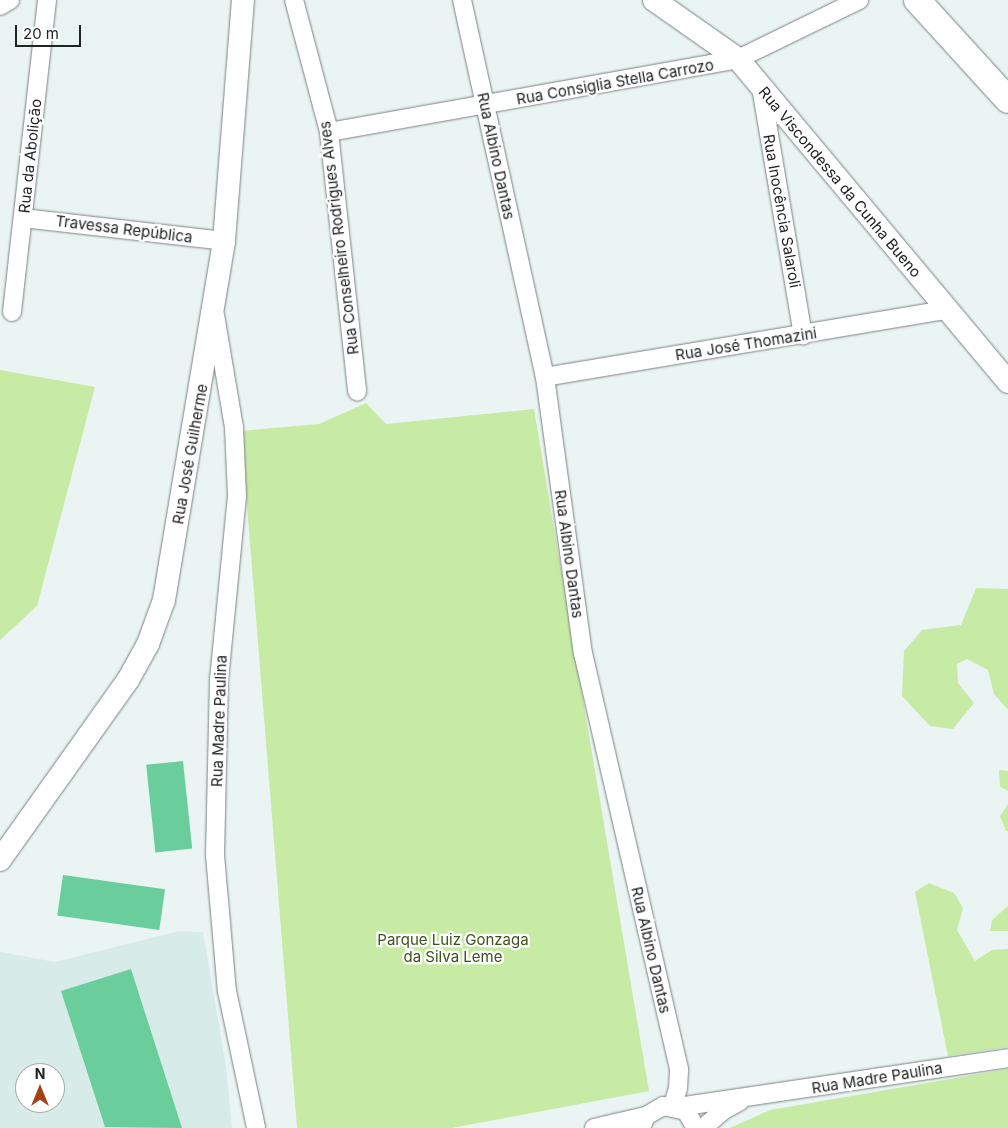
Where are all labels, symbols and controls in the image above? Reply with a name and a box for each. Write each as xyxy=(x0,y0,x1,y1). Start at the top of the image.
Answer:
scale bar xyxy=(18,15,84,47)
text: 20 m xyxy=(23,24,59,43)
street label: Rua Consiglia Stella Carrozo xyxy=(515,56,715,108)
street label: Rua Viscondessa da Cunha Bueno xyxy=(755,83,925,281)
street label: Rua Albino Dantas xyxy=(474,91,518,221)
street label: Rua da Abolição xyxy=(15,98,45,214)
street label: Rua Conselheiro Rodrigues Alves xyxy=(316,120,362,356)
street label: Rua Inocência Salaroli xyxy=(760,133,804,289)
street label: Travessa República xyxy=(54,212,194,246)
street label: Rua José Thomazini xyxy=(674,324,818,364)
street label: Rua José Guilherme xyxy=(169,382,211,526)
street label: Rua Albino Dantas xyxy=(551,489,587,619)
street label: Rua Madre Paulina xyxy=(208,655,230,787)
street label: Rua Albino Dantas xyxy=(628,885,674,1015)
park label: Parque Luiz Gonzaga da Silva Leme xyxy=(377,930,529,965)
street label: Rua Madre Paulina xyxy=(810,1059,944,1097)
north arrow xyxy=(15,1063,65,1113)
text: N xyxy=(35,1065,45,1082)

